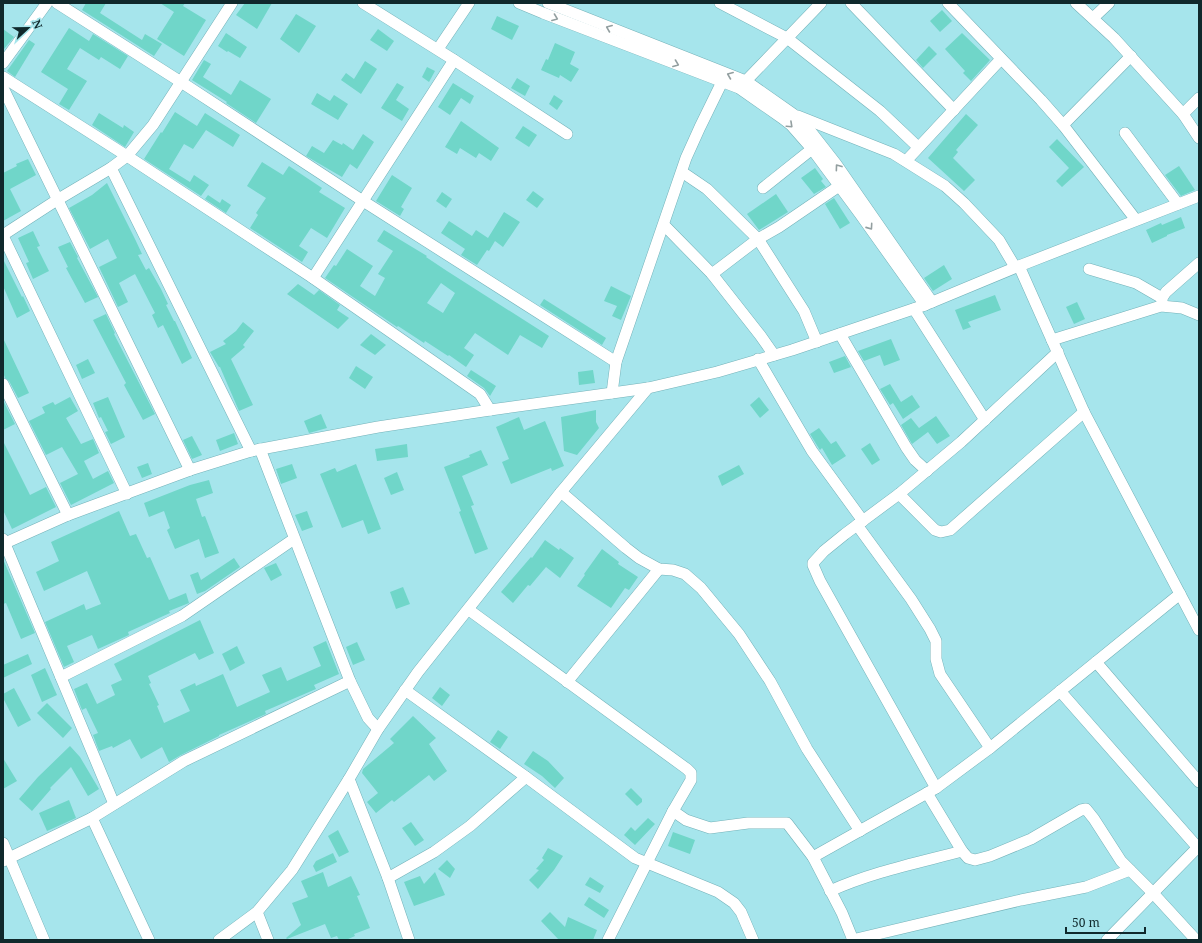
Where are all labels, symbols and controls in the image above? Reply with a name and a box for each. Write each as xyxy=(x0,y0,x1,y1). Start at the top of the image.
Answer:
north arrow xyxy=(8,8,48,48)
one-way arrow xyxy=(551,13,558,21)
text: N xyxy=(29,17,46,31)
one-way arrow xyxy=(605,24,612,32)
one-way arrow xyxy=(673,60,680,68)
one-way arrow xyxy=(726,72,733,80)
one-way arrow xyxy=(785,120,793,128)
one-way arrow xyxy=(835,164,843,171)
one-way arrow xyxy=(865,223,872,230)
scale bar xyxy=(1066,909,1145,935)
text: 50 m xyxy=(1072,914,1100,931)

